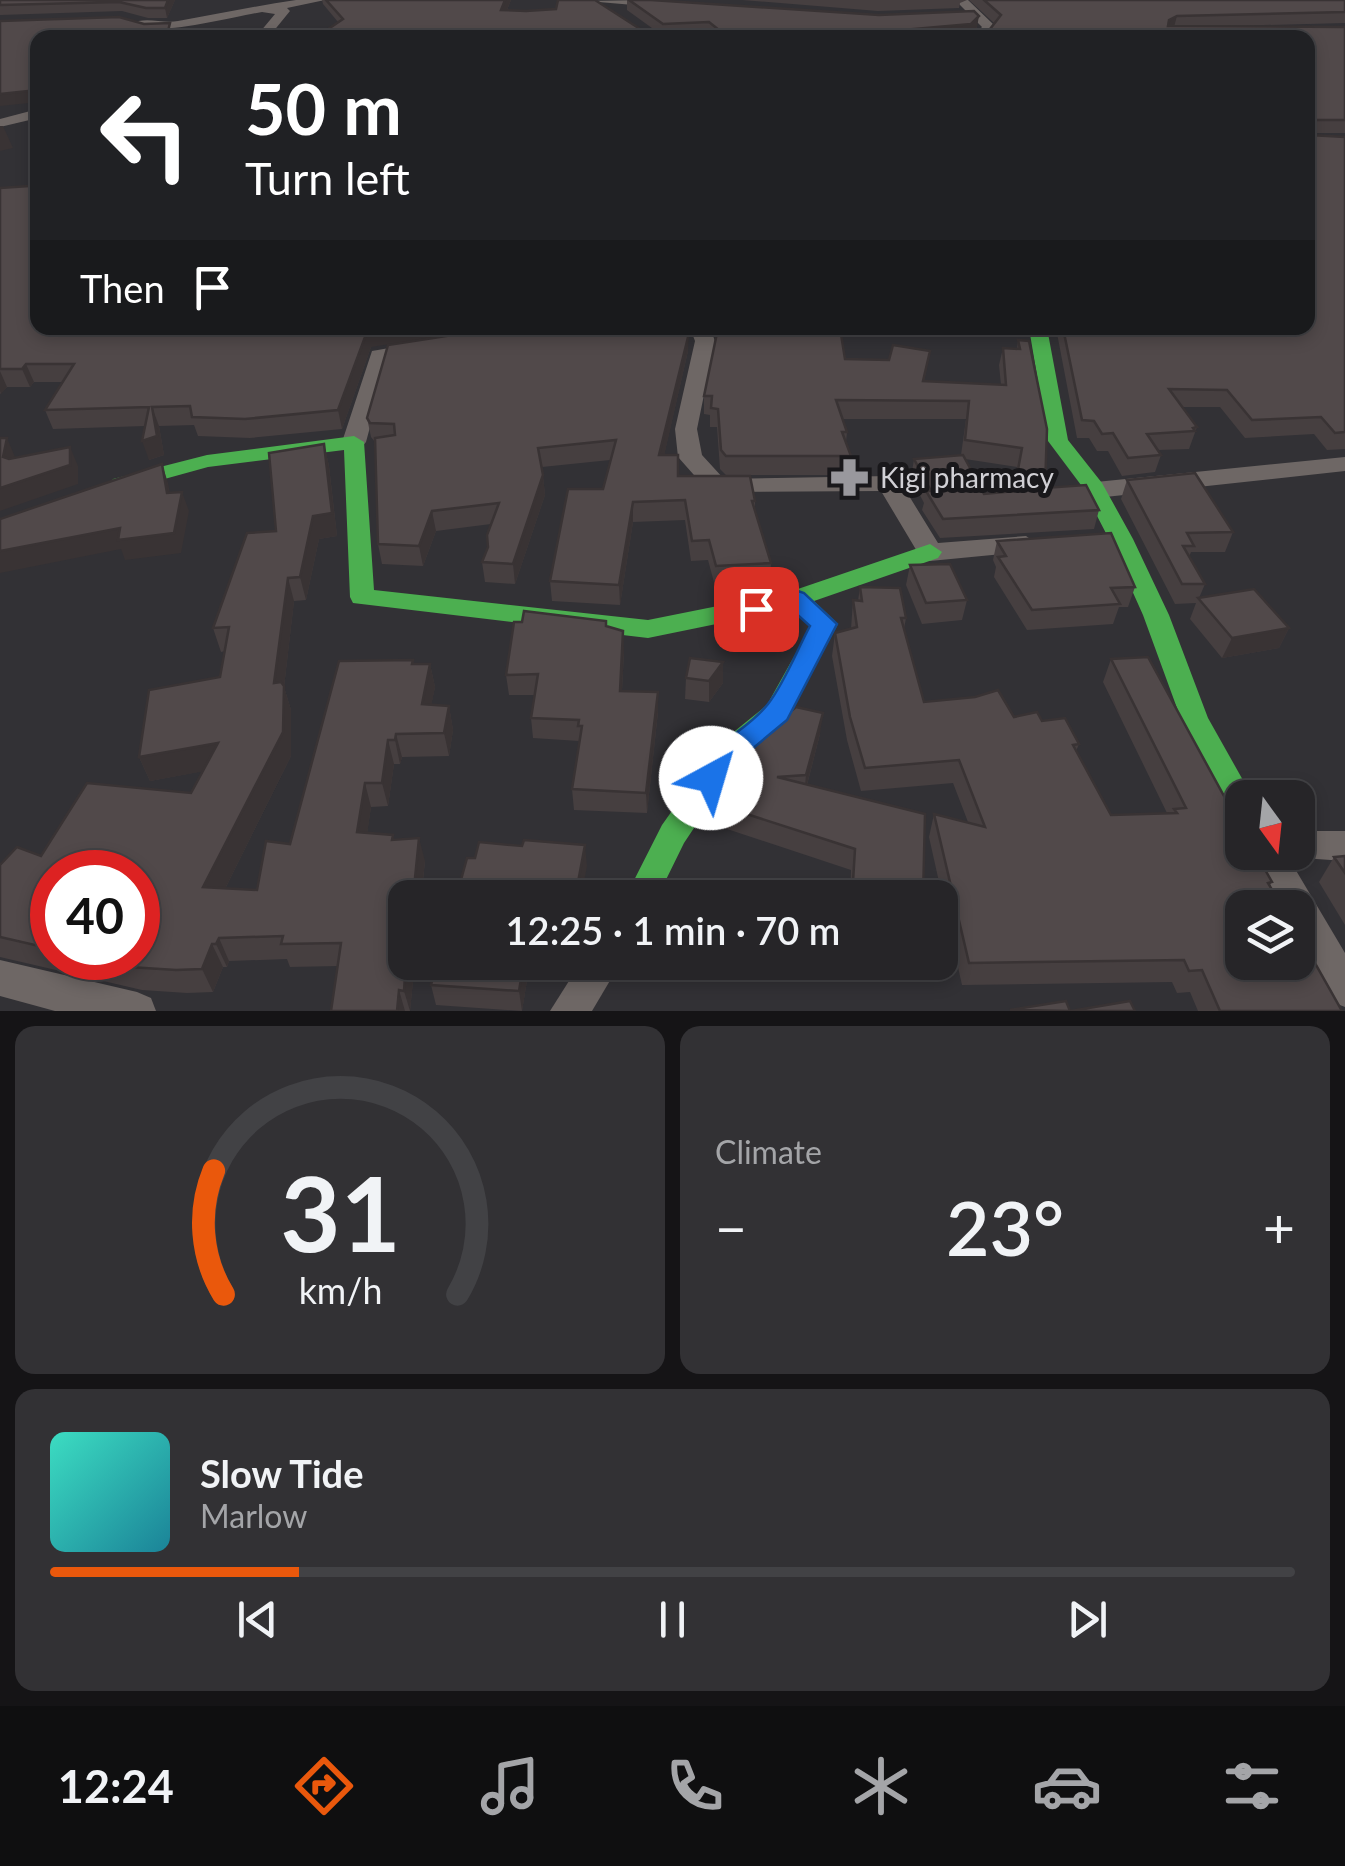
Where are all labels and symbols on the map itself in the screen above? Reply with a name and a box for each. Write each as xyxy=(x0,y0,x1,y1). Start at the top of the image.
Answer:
pharmacy icon: Kigi pharmacy xyxy=(829,457,871,499)
place label: Kigi pharmacy xyxy=(880,460,1054,494)
pin xyxy=(714,567,799,652)
position arrow xyxy=(659,726,763,830)
north arrow xyxy=(1225,780,1315,870)
speed limit sign: 40 xyxy=(30,850,160,980)

